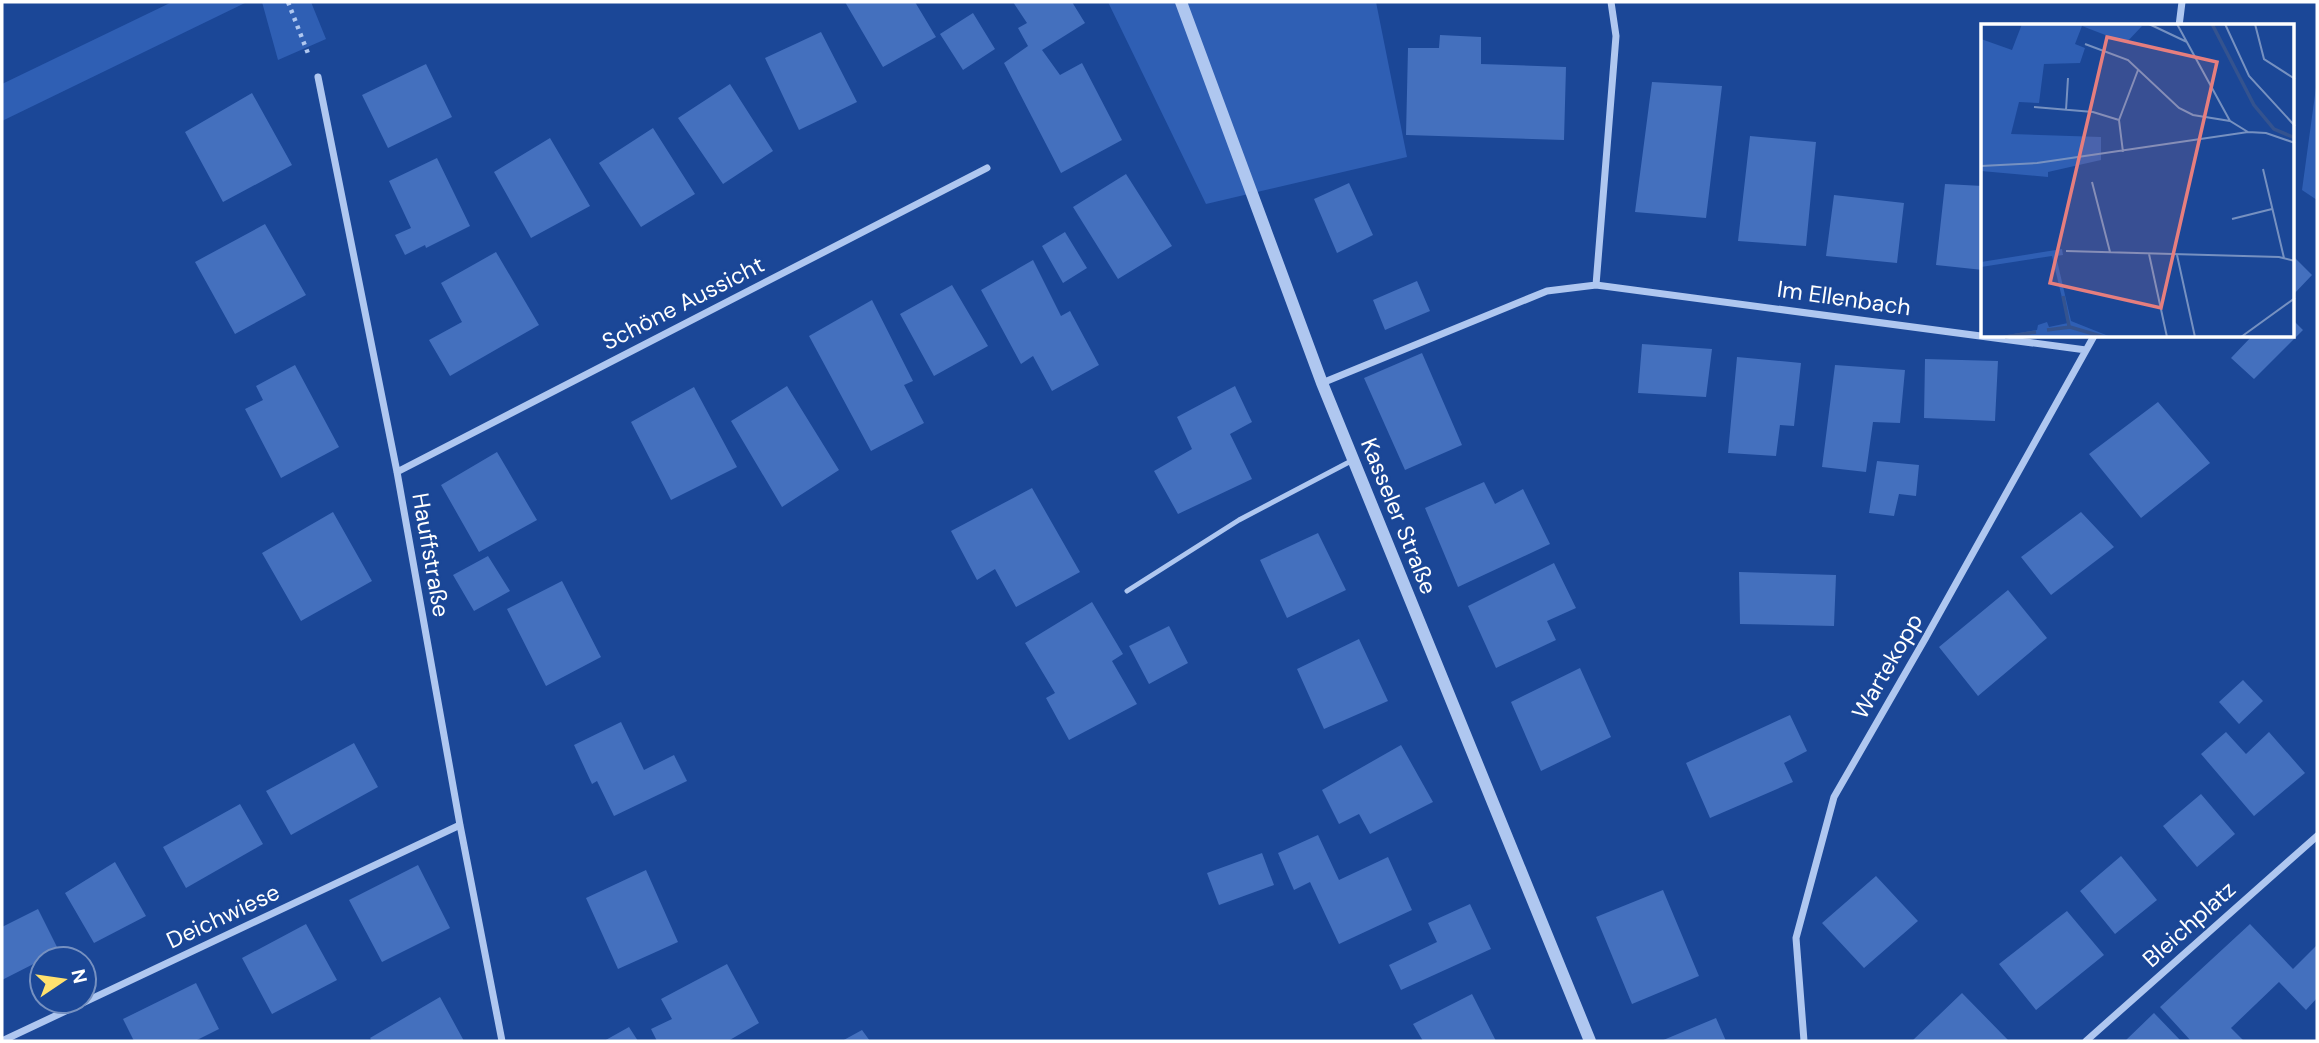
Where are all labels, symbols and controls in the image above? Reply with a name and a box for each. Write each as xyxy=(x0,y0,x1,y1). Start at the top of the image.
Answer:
inset map xyxy=(1981,24,2294,338)
street label: Schöne Aussicht xyxy=(597,249,769,357)
street label: Im Ellenbach xyxy=(1775,274,1913,322)
street label: Kasseler Straße xyxy=(1354,434,1444,598)
street label: Hauffstraße xyxy=(405,491,457,619)
street label: Wartekopp xyxy=(1845,608,1929,724)
street label: Bleichplatz xyxy=(2136,874,2242,974)
street label: Deichwiese xyxy=(162,877,284,955)
north arrow xyxy=(28,945,98,1015)
text: N xyxy=(65,967,93,986)

